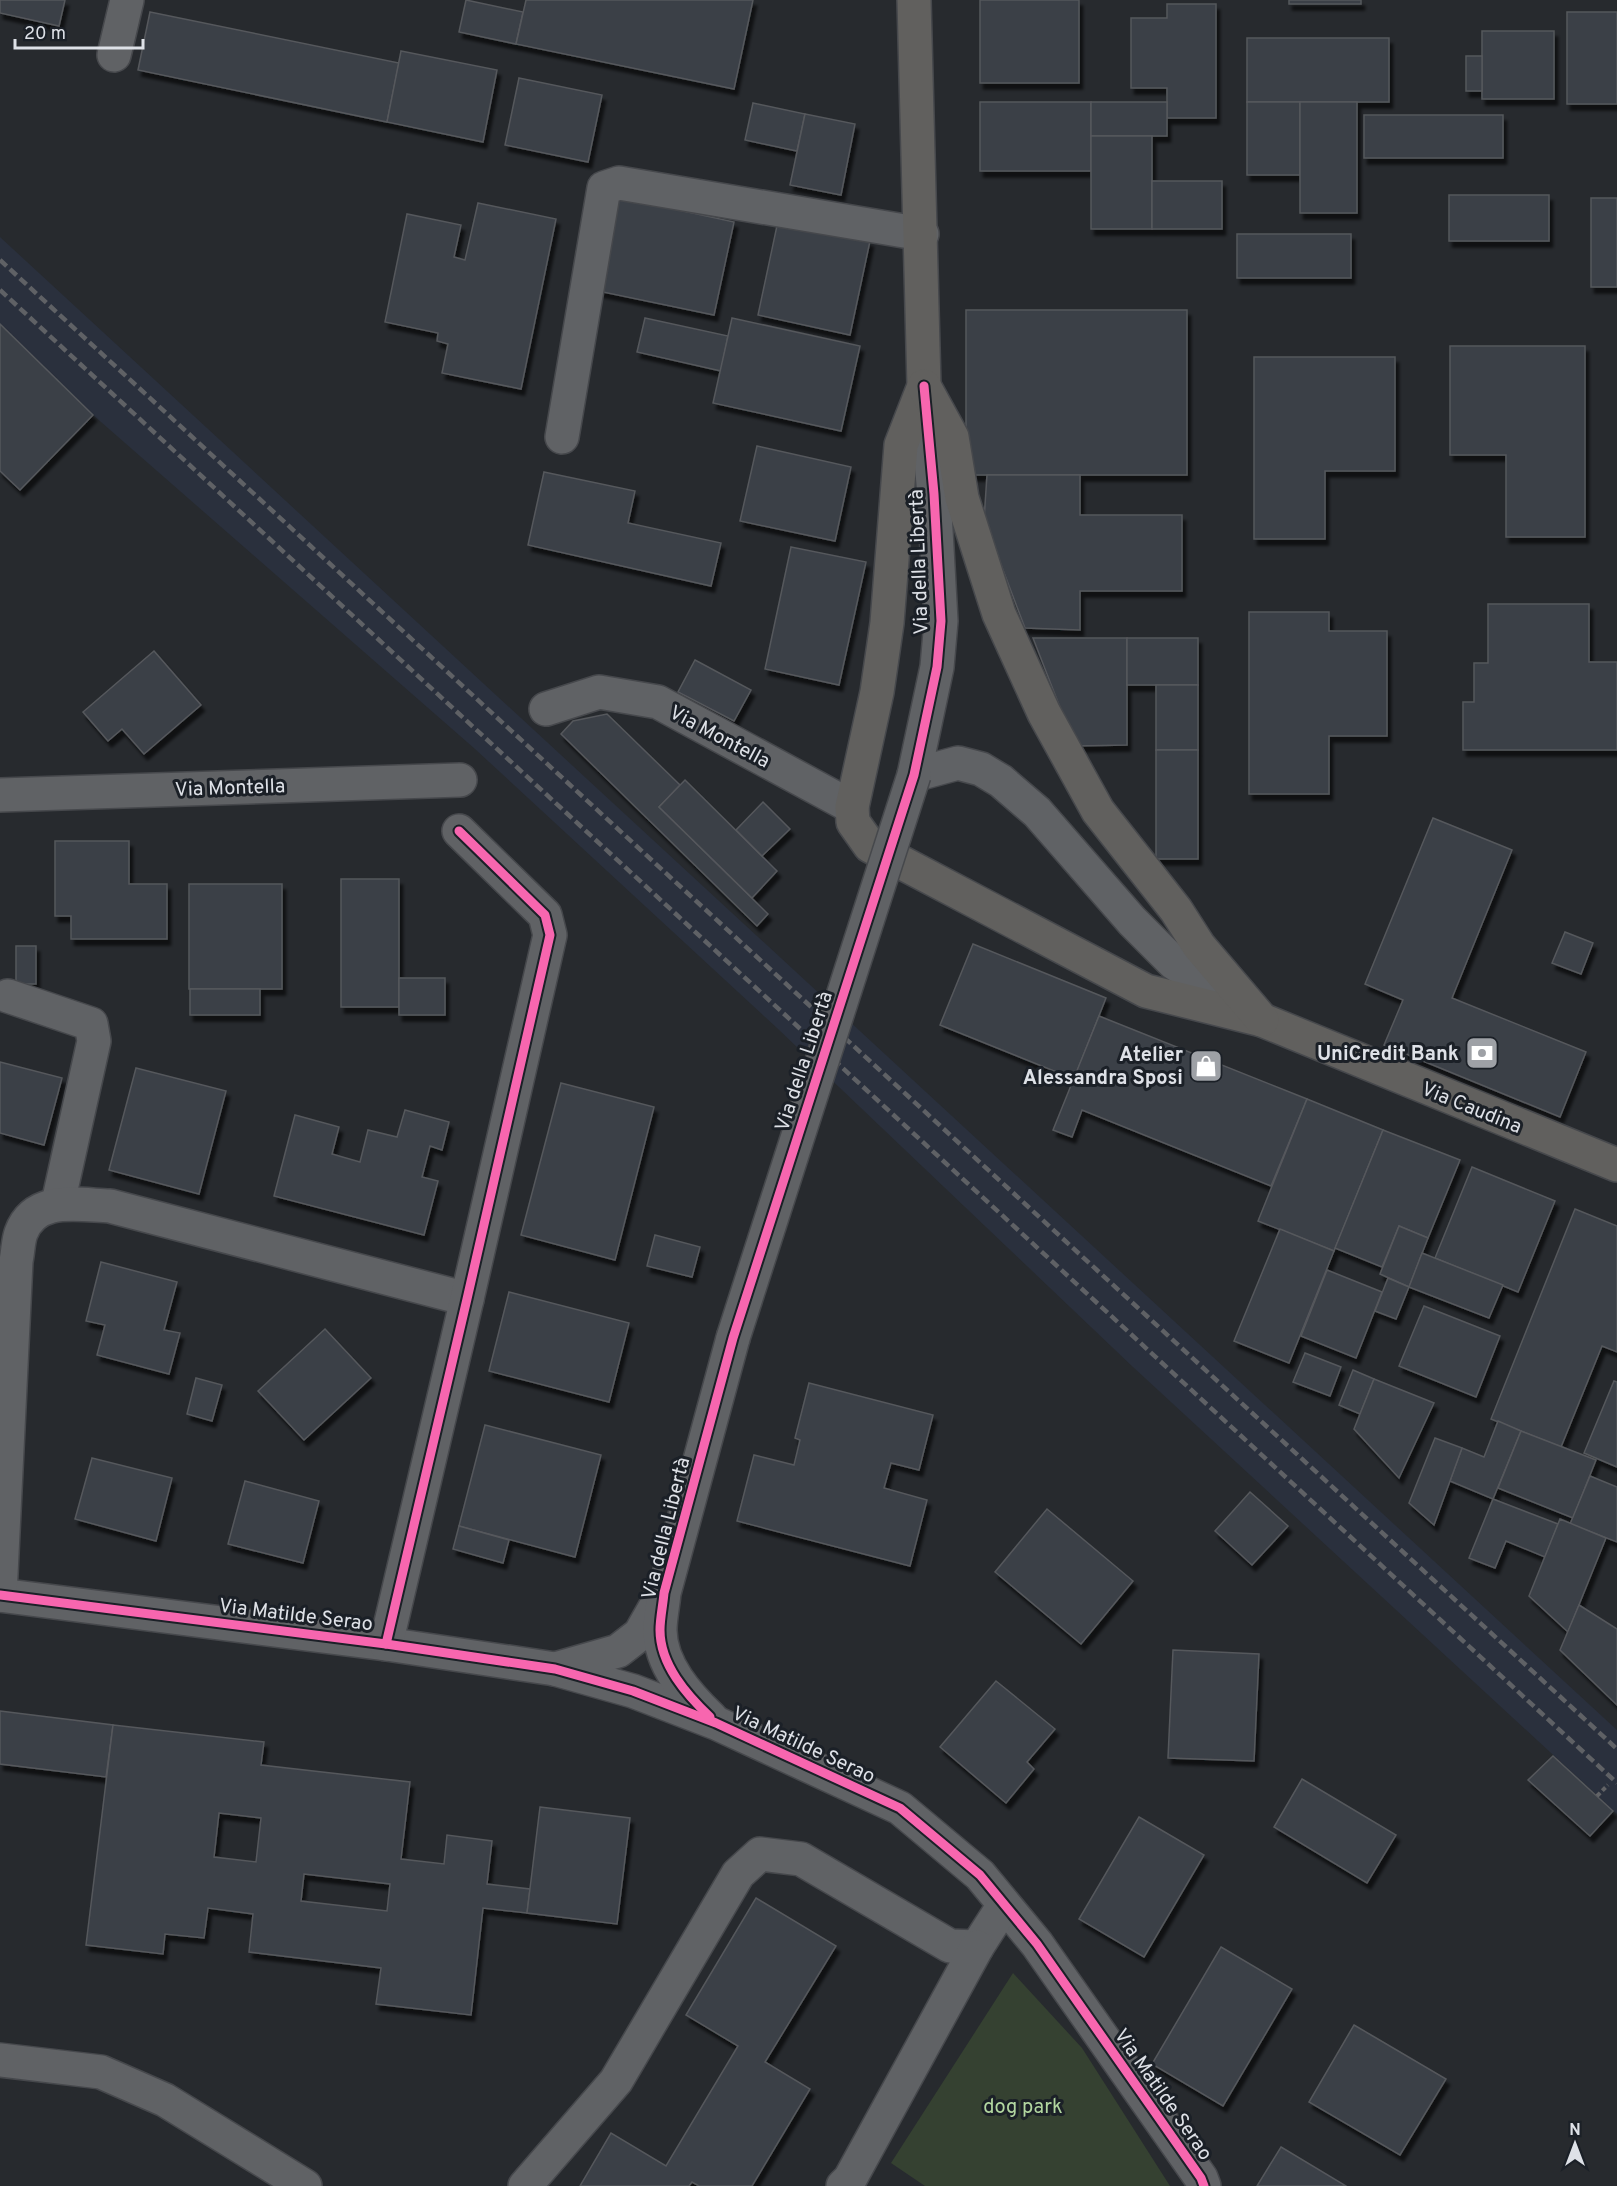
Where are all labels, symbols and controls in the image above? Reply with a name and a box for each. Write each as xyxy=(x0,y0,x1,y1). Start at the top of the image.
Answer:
scale bar xyxy=(15,12,142,50)
text: 20 m xyxy=(24,23,66,46)
street label: Via della Libertà xyxy=(904,489,936,635)
street label: Via Montella xyxy=(664,700,774,775)
street label: Via Montella xyxy=(174,774,286,804)
street label: Via della Libertà xyxy=(770,988,840,1135)
bank icon: UniCredit Bank xyxy=(1464,1035,1500,1071)
place label: UniCredit Bank xyxy=(1317,1042,1459,1068)
place label: Atelier Alessandra Sposi xyxy=(1023,1043,1184,1092)
shop icon: Atelier Alessandra Sposi xyxy=(1188,1048,1224,1084)
street label: Via Caudina xyxy=(1417,1077,1525,1141)
street label: Via della Libertà xyxy=(637,1455,697,1602)
street label: Via Matilde Serao xyxy=(217,1594,374,1638)
street label: Via Matilde Serao xyxy=(727,1701,879,1790)
street label: Via Matilde Serao xyxy=(1107,2024,1218,2166)
park label: dog park xyxy=(983,2095,1063,2121)
north arrow xyxy=(1545,2114,1605,2174)
text: N xyxy=(1569,2121,1581,2141)

